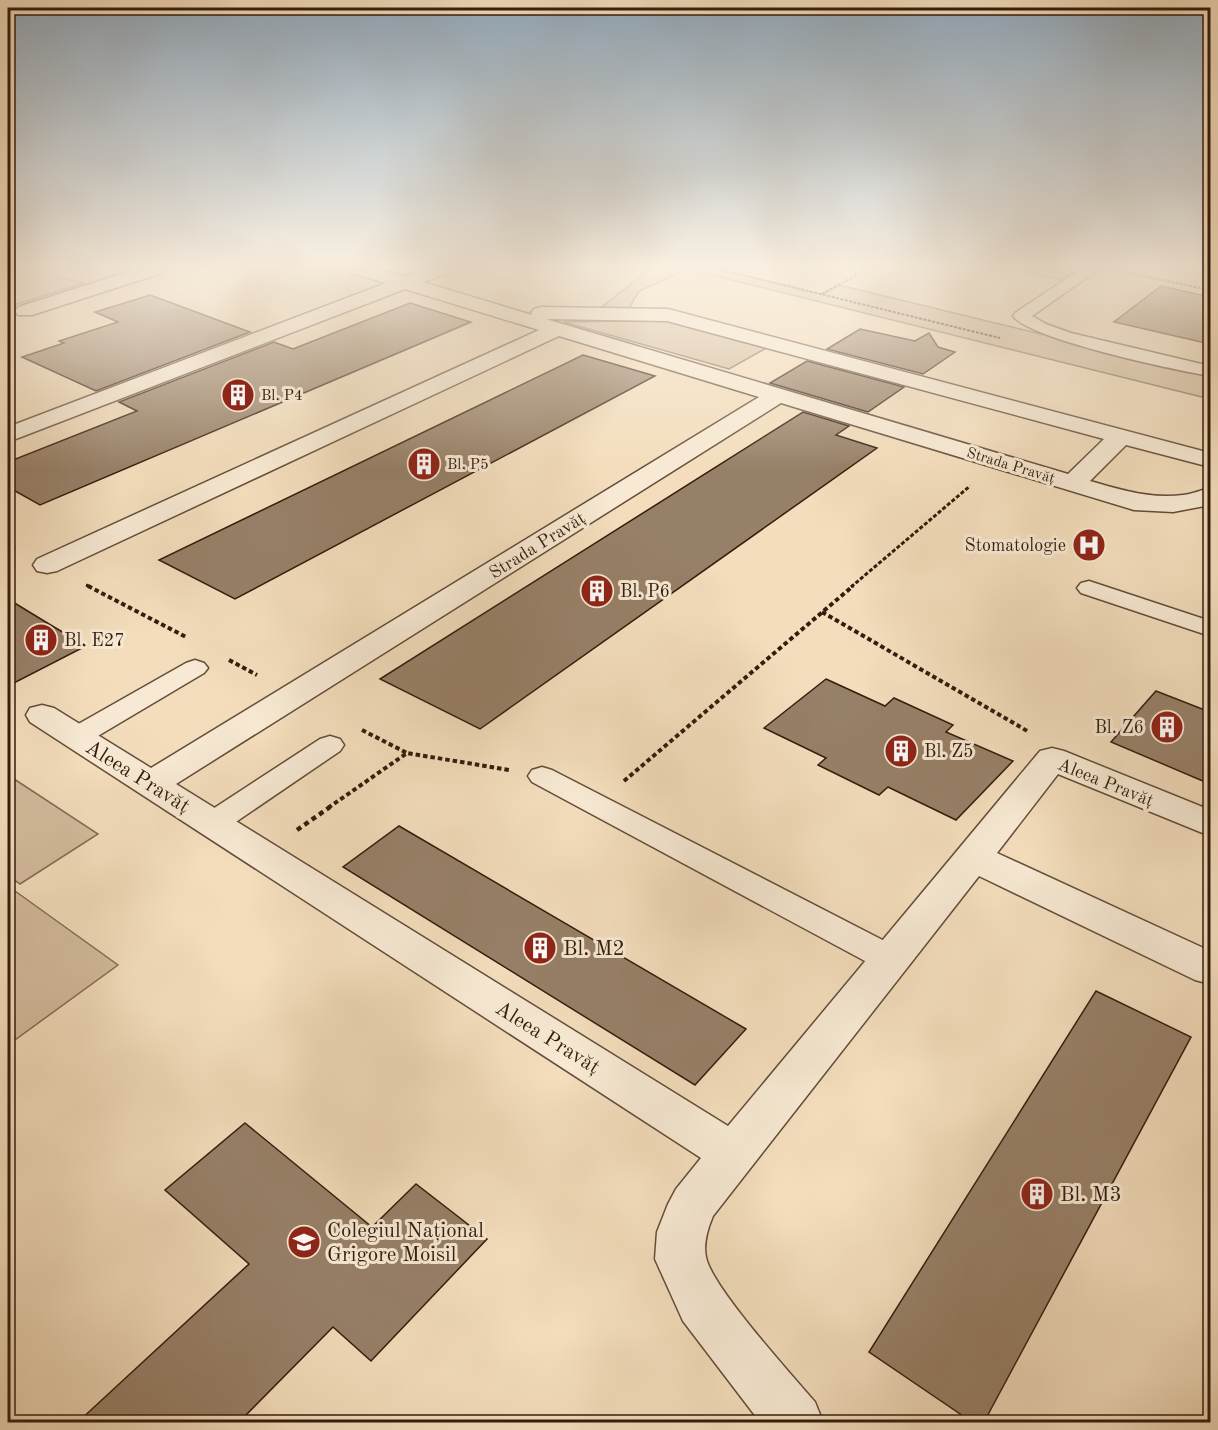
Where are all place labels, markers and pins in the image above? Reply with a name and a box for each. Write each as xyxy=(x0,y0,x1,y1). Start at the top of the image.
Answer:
building icon: Bl. P4 xyxy=(220,377,256,413)
place label: Bl. P4 xyxy=(261,389,303,404)
building icon: Bl. P5 xyxy=(406,446,442,482)
place label: Bl. P5 xyxy=(447,458,489,473)
hospital icon: Stomatologie xyxy=(1071,527,1107,563)
place label: Stomatologie xyxy=(965,537,1066,555)
building icon: Bl. P6 xyxy=(579,573,615,609)
place label: Bl. P6 xyxy=(620,583,670,601)
building icon: Bl. E27 xyxy=(23,622,59,658)
place label: Bl. E27 xyxy=(64,632,125,650)
building icon: Bl. Z6 xyxy=(1149,709,1185,745)
place label: Bl. Z6 xyxy=(1094,719,1144,737)
building icon: Bl. Z5 xyxy=(883,733,919,769)
place label: Bl. Z5 xyxy=(924,743,974,761)
building icon: Bl. M2 xyxy=(522,930,558,966)
place label: Bl. M2 xyxy=(563,939,625,960)
building icon: Bl. M3 xyxy=(1019,1176,1055,1212)
place label: Bl. M3 xyxy=(1060,1185,1122,1206)
place label: Colegiul Național Grigore Moisil xyxy=(327,1221,484,1266)
school or university icon: Colegiul Național Grigore Moisil xyxy=(286,1224,322,1260)

